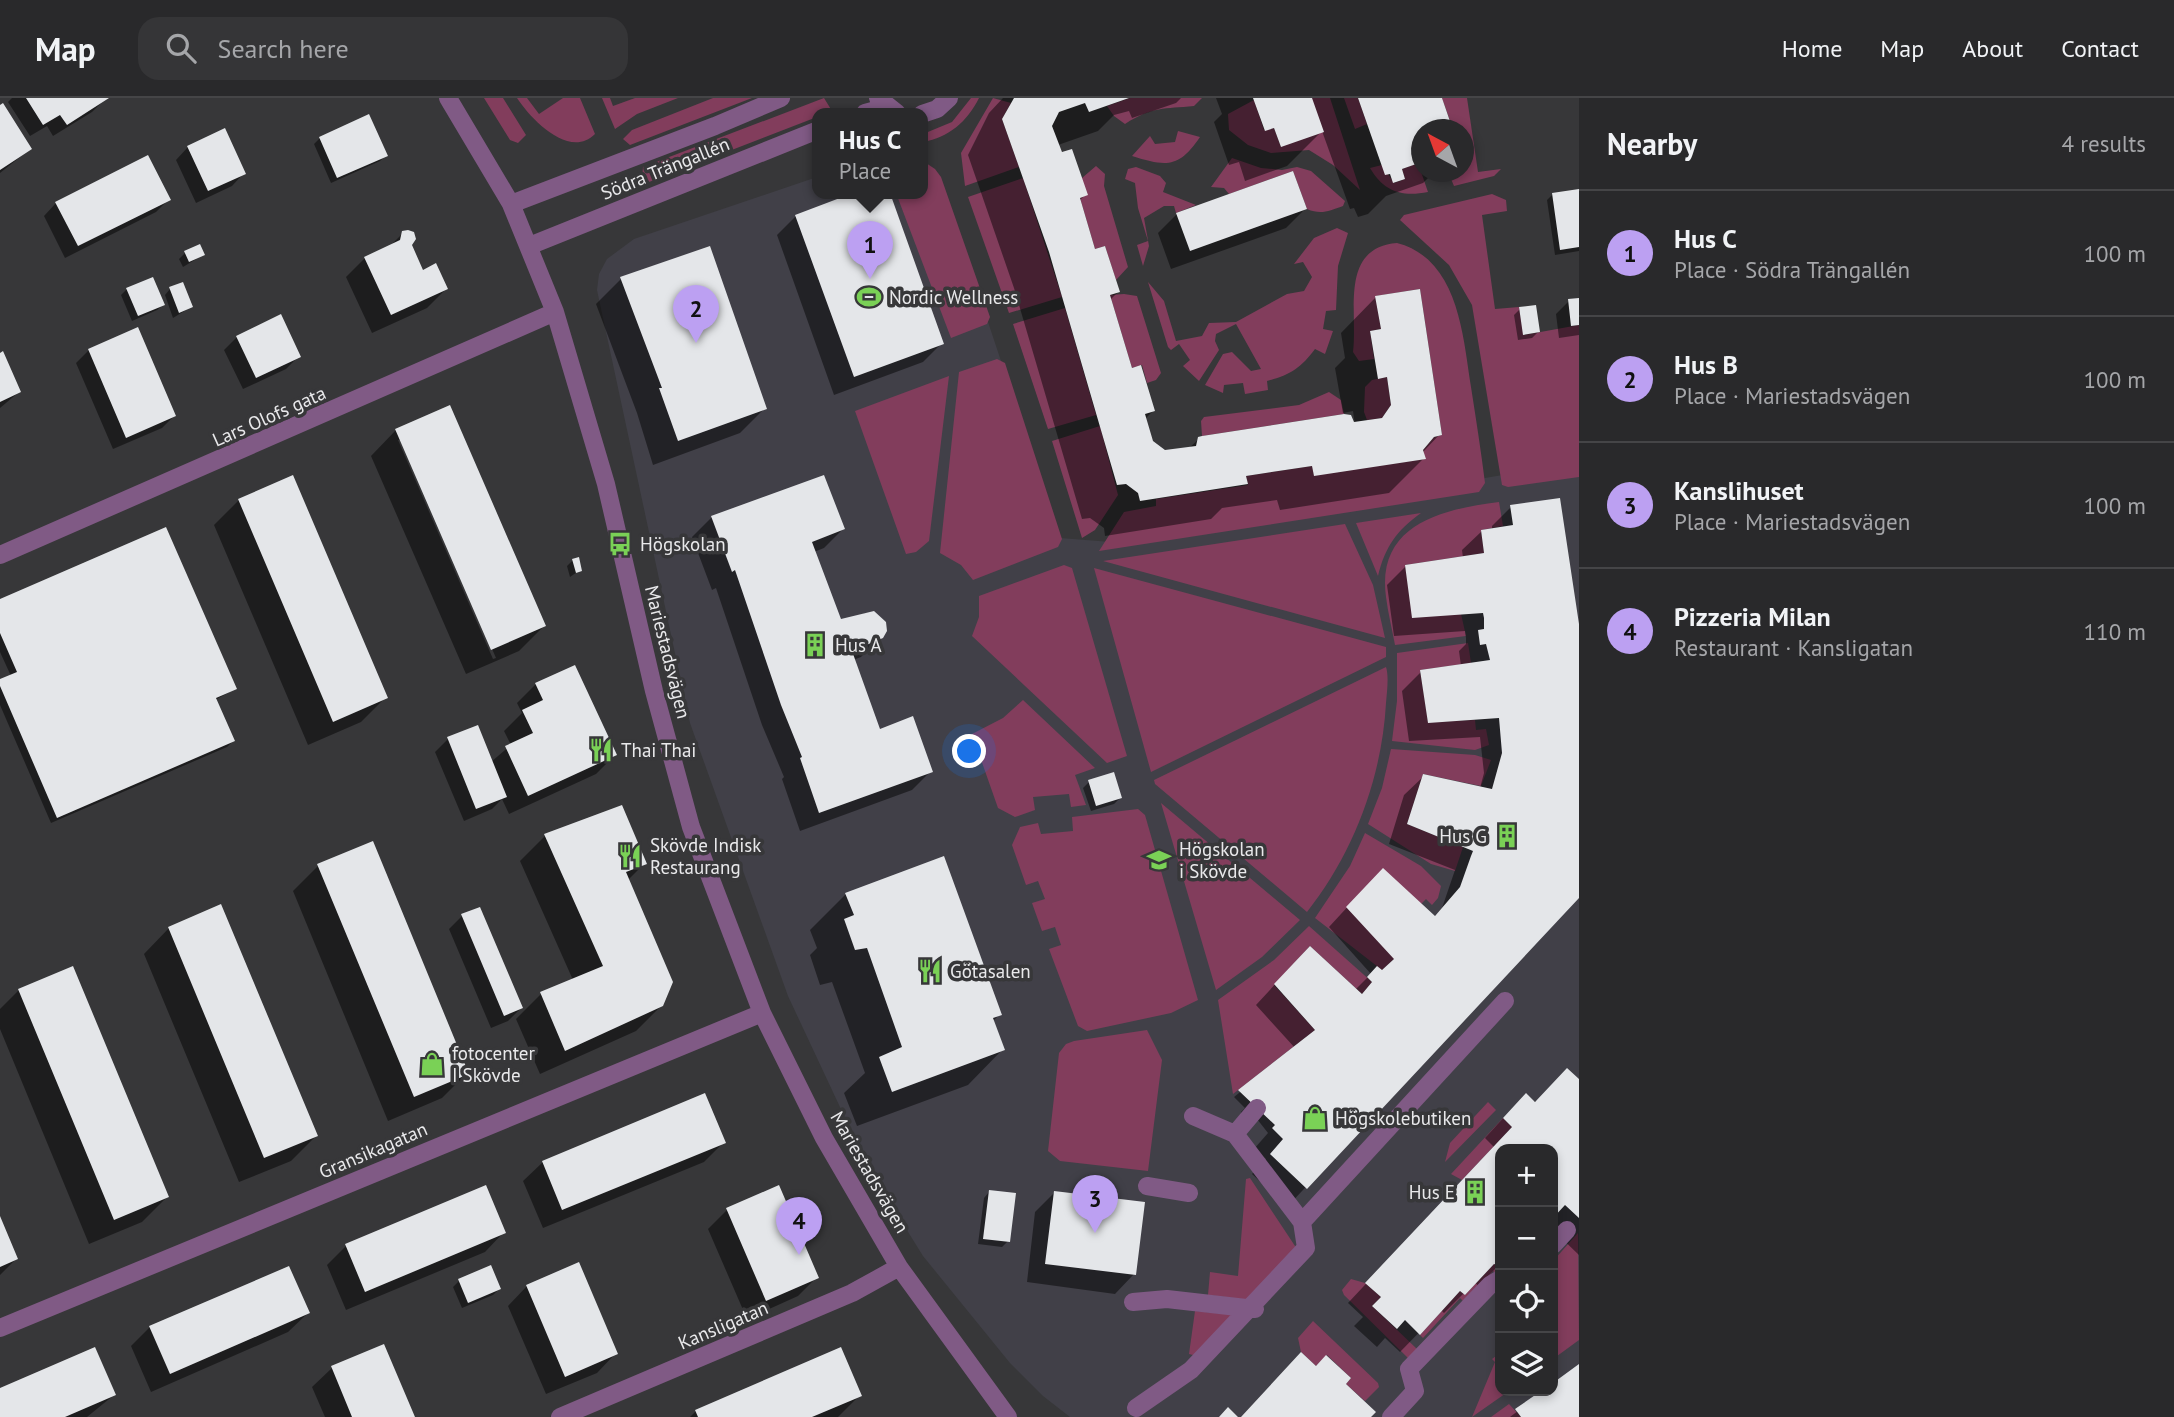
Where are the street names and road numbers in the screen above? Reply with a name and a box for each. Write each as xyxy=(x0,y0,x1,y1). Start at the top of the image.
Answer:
street label: Södra Trängallén xyxy=(597,131,733,205)
street label: Lars Olofs gata xyxy=(209,380,329,452)
street label: Mariestadsvägen xyxy=(640,583,696,721)
street label: Mariestadsvägen xyxy=(825,1107,915,1237)
street label: Gransikagatan xyxy=(315,1116,431,1184)
street label: Kansligatan xyxy=(674,1295,772,1355)

